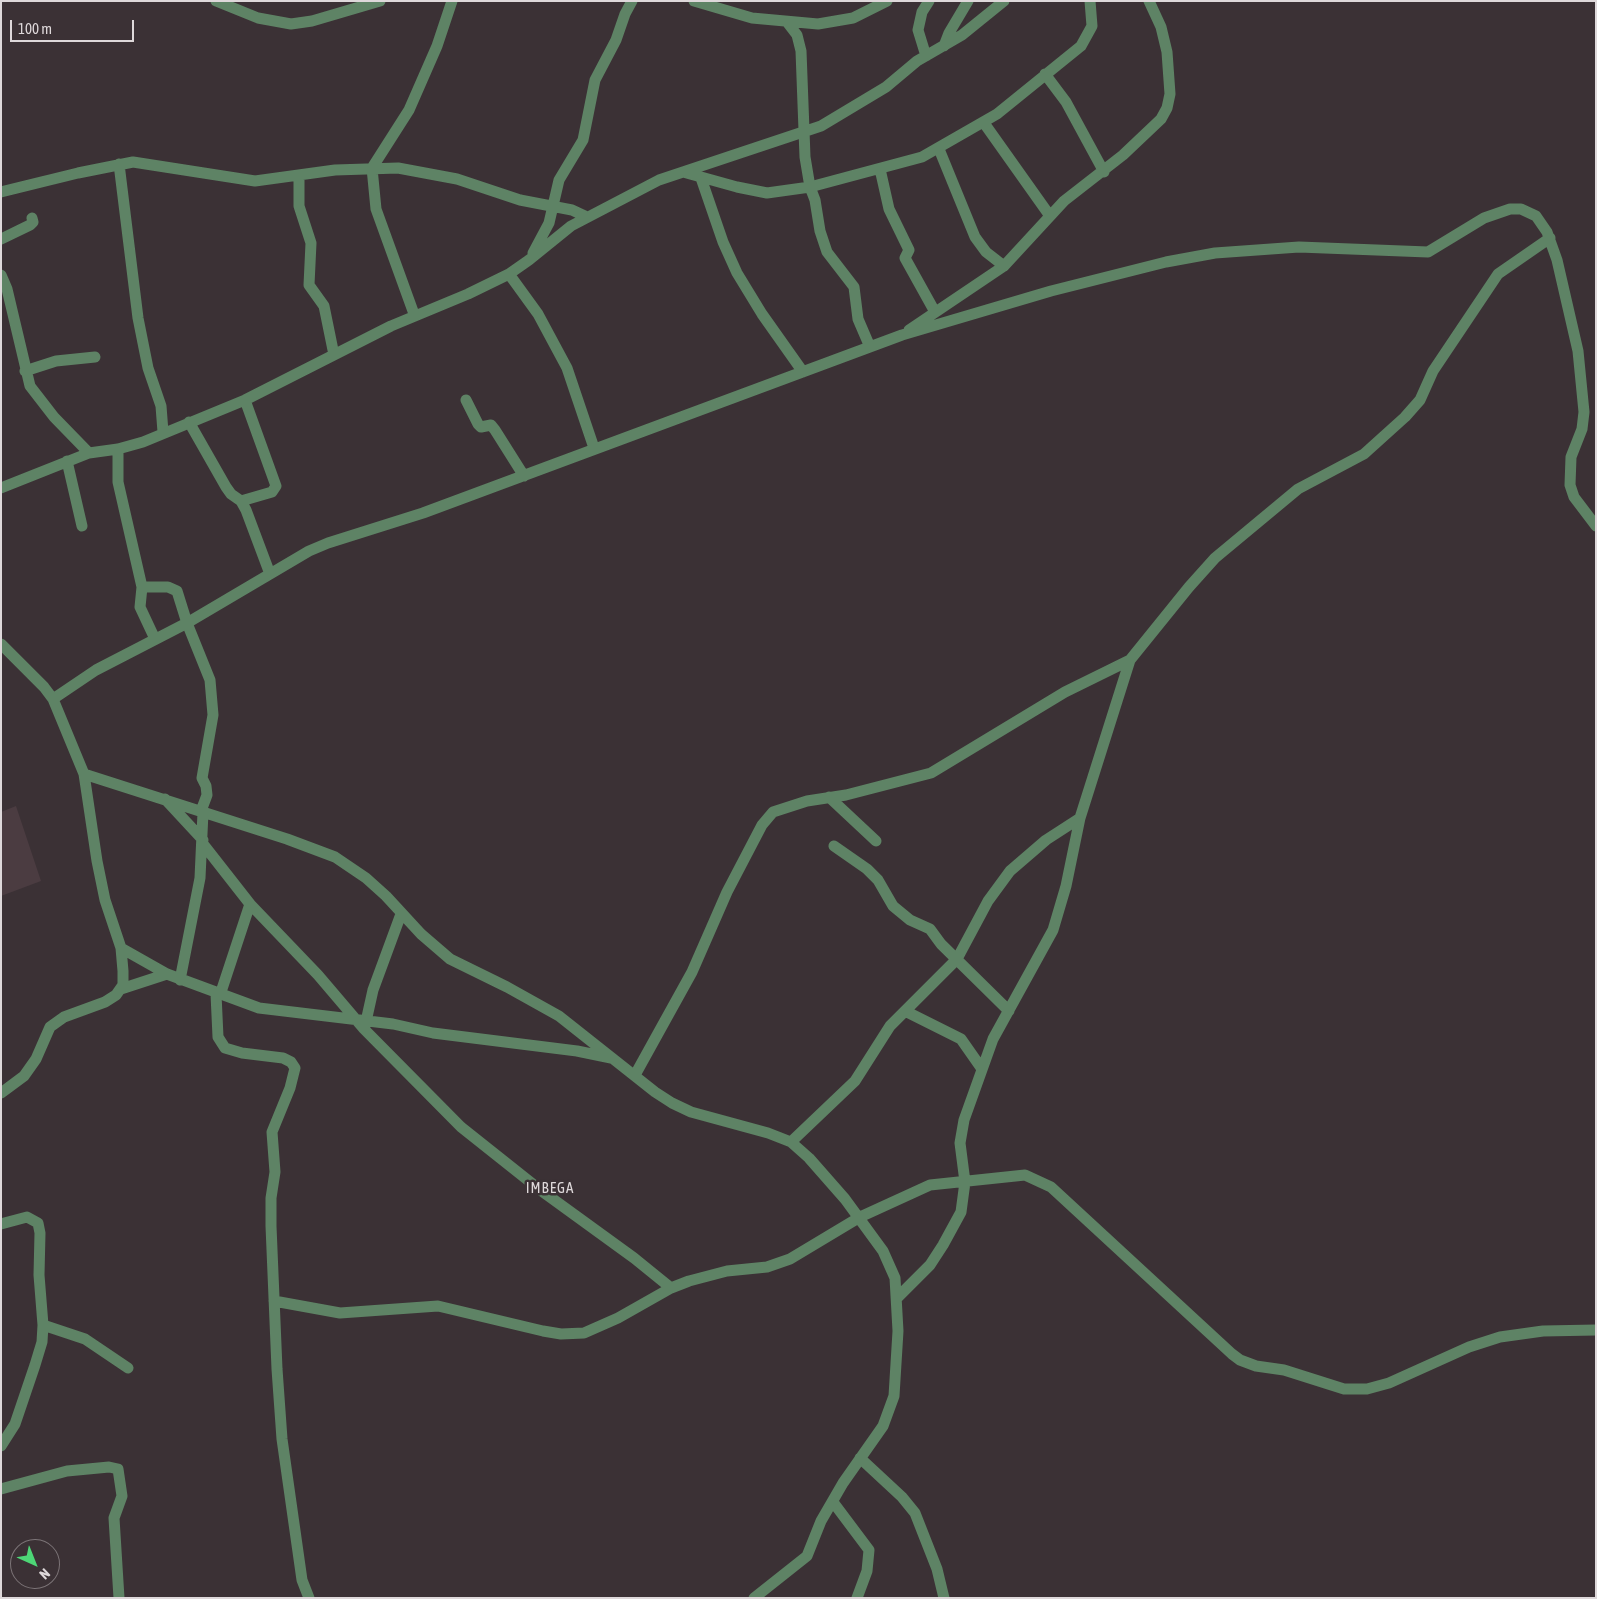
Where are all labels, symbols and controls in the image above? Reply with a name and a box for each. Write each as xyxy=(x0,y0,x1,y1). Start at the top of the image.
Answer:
scale bar xyxy=(12,10,136,42)
text: 100 m xyxy=(18,20,52,37)
district label: IMBEGA xyxy=(525,1179,575,1197)
north arrow xyxy=(10,1539,60,1589)
text: N xyxy=(36,1565,53,1583)

